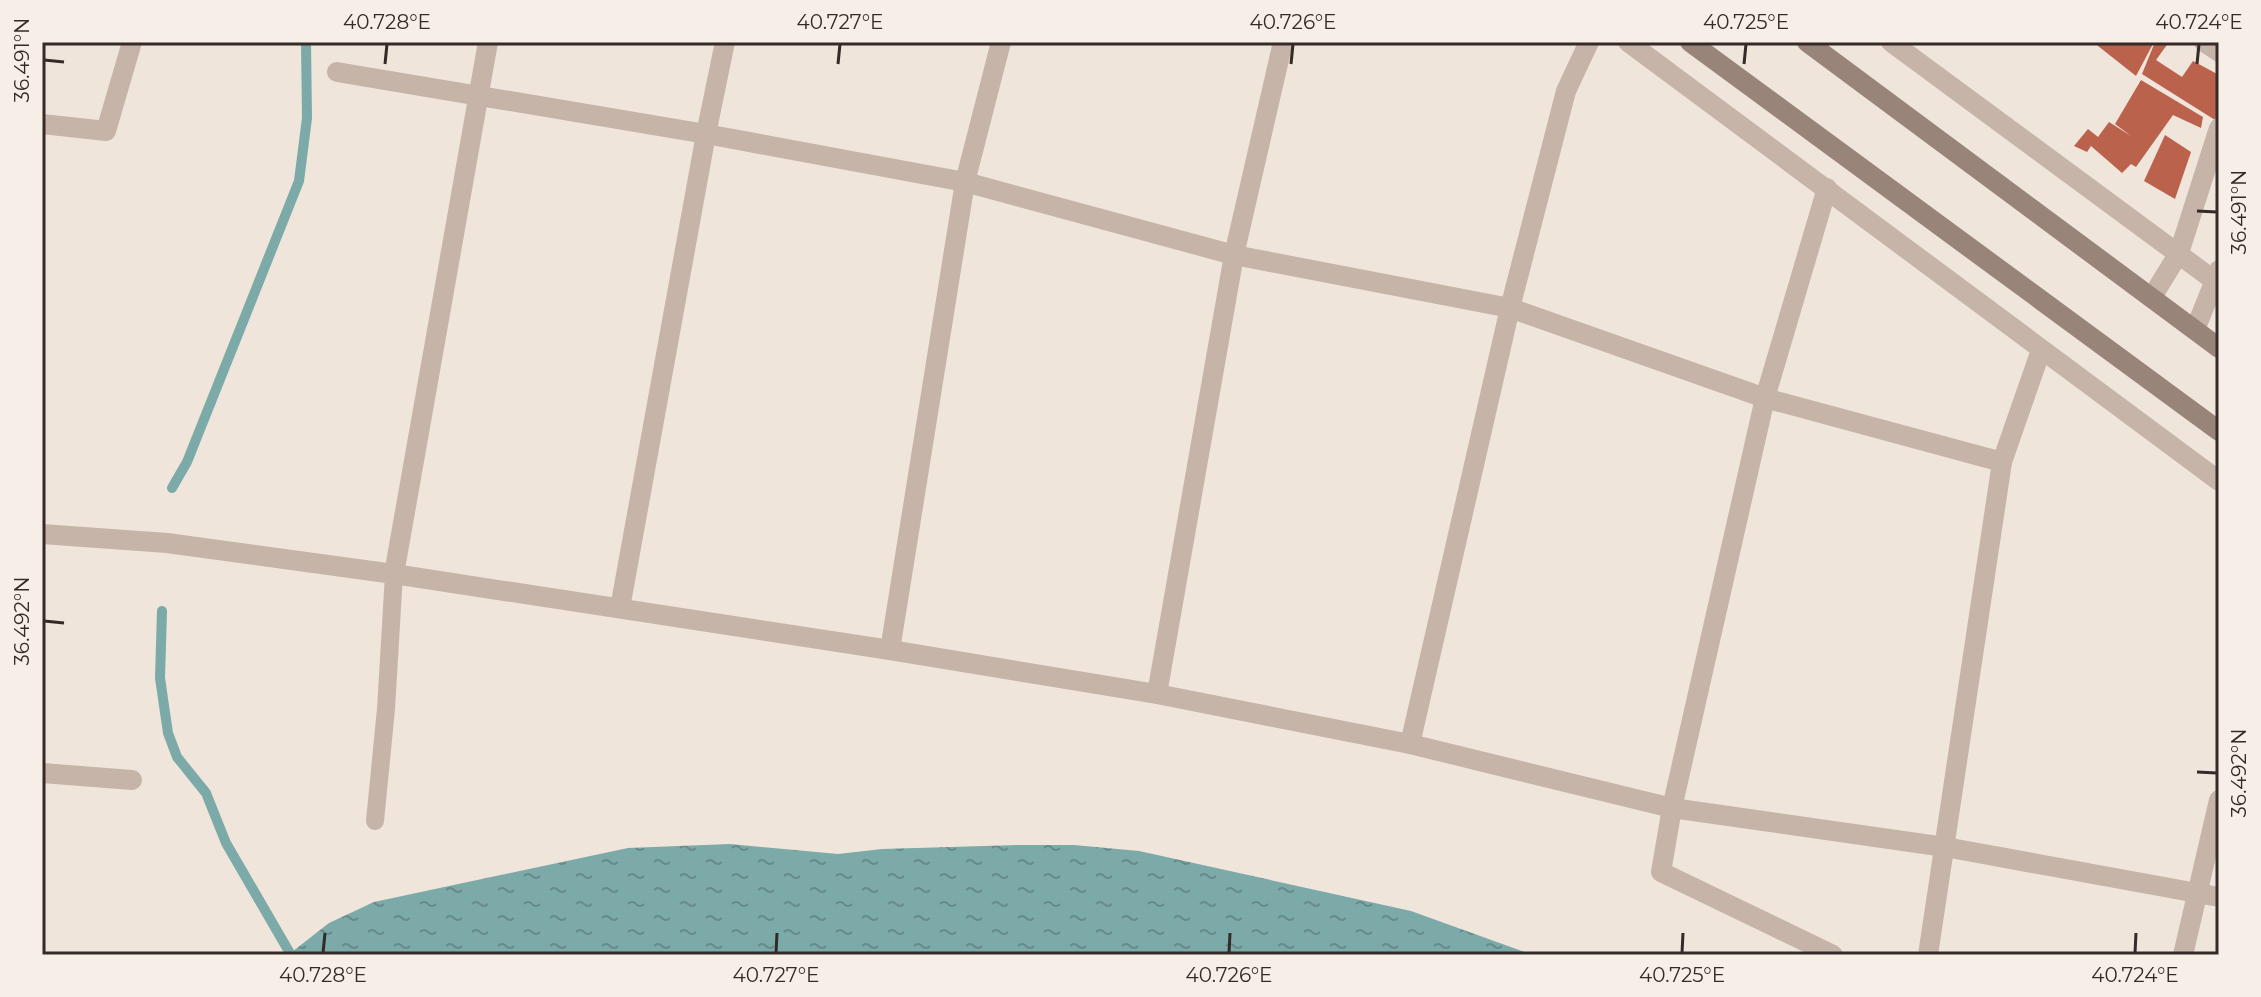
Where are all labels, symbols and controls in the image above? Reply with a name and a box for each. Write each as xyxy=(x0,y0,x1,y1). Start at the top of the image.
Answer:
text: 40.728°E xyxy=(343,10,431,34)
text: 40.727°E xyxy=(797,10,883,34)
text: 40.726°E xyxy=(1250,10,1336,34)
text: 40.725°E xyxy=(1703,10,1789,34)
text: 40.724°E xyxy=(2155,10,2243,34)
text: 36.491°N xyxy=(10,18,34,102)
text: 36.491°N xyxy=(2227,170,2251,254)
text: 36.492°N xyxy=(10,577,34,665)
text: 36.492°N xyxy=(2227,729,2251,817)
text: 40.728°E xyxy=(279,963,367,987)
text: 40.727°E xyxy=(733,963,819,987)
text: 40.726°E xyxy=(1186,963,1272,987)
text: 40.725°E xyxy=(1639,963,1725,987)
text: 40.724°E xyxy=(2091,963,2179,987)

